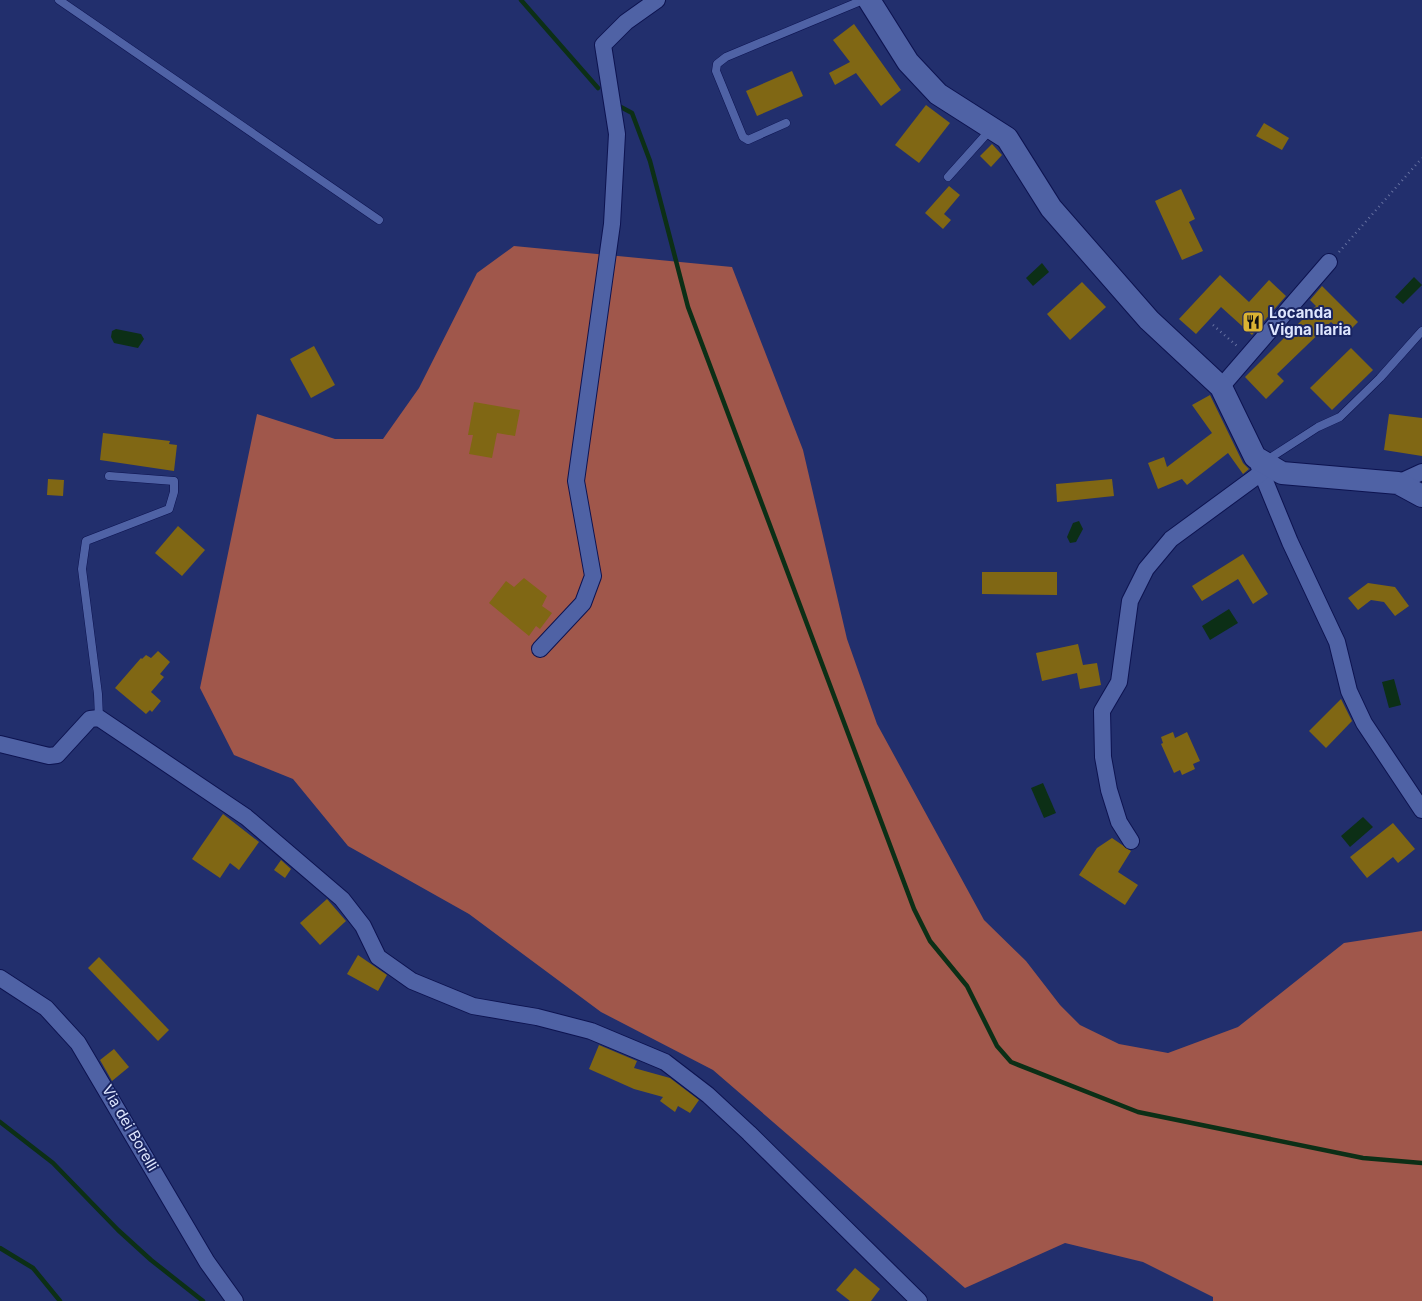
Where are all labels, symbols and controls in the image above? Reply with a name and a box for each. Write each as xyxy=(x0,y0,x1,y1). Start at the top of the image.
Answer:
place label: Locanda Vigna Ilaria xyxy=(1269,303,1351,339)
restaurant icon: Locanda Vigna Ilaria xyxy=(1241,310,1265,334)
street label: Via dei Borelli xyxy=(98,1081,163,1174)

